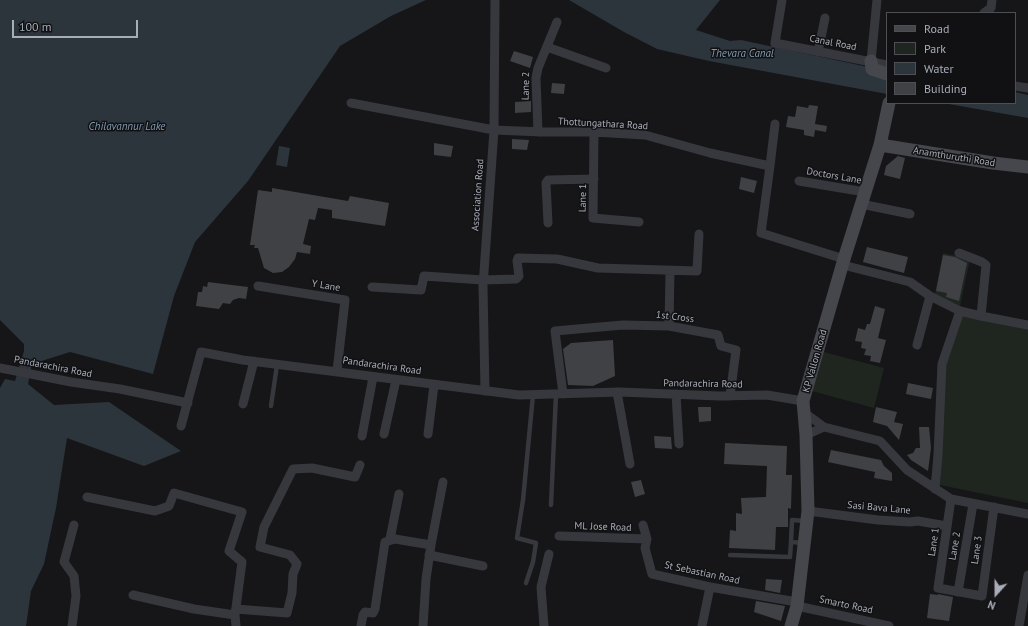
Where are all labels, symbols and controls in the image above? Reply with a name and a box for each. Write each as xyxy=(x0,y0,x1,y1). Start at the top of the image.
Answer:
scale bar xyxy=(14,12,140,38)
legend xyxy=(886,12,1016,104)
text: 100 m xyxy=(19,19,52,34)
text: Road xyxy=(924,21,949,36)
street label: Canal Road xyxy=(808,33,858,53)
text: Park xyxy=(924,41,946,56)
water label: Thevara Canal xyxy=(710,47,774,61)
text: Water xyxy=(924,61,954,76)
street label: Lane 2 xyxy=(520,72,532,100)
text: Building xyxy=(924,81,967,96)
street label: Thottungathara Road xyxy=(558,116,648,132)
water label: Chilavannur Lake xyxy=(89,120,165,134)
street label: Anamthuruthi Road xyxy=(912,145,996,169)
street label: Association Road xyxy=(469,158,487,232)
street label: Doctors Lane xyxy=(805,165,863,187)
street label: Lane 1 xyxy=(577,184,589,212)
street label: Y Lane xyxy=(311,278,341,294)
street label: 1st Cross xyxy=(655,309,695,325)
street label: KP Vallon Road xyxy=(800,328,830,394)
street label: Pandarachira Road xyxy=(13,354,93,380)
street label: Pandarachira Road xyxy=(342,355,422,377)
street label: Pandarachira Road xyxy=(663,377,743,391)
street label: Sasi Bava Lane xyxy=(847,499,911,517)
street label: ML Jose Road xyxy=(574,520,632,534)
street label: Lane 1 xyxy=(926,527,942,557)
street label: Lane 2 xyxy=(947,531,963,561)
street label: Lane 3 xyxy=(969,535,985,565)
street label: St Sebastian Road xyxy=(663,559,741,587)
north arrow xyxy=(976,574,1016,614)
street label: Smarto Road xyxy=(818,593,874,617)
text: N xyxy=(986,597,998,613)

